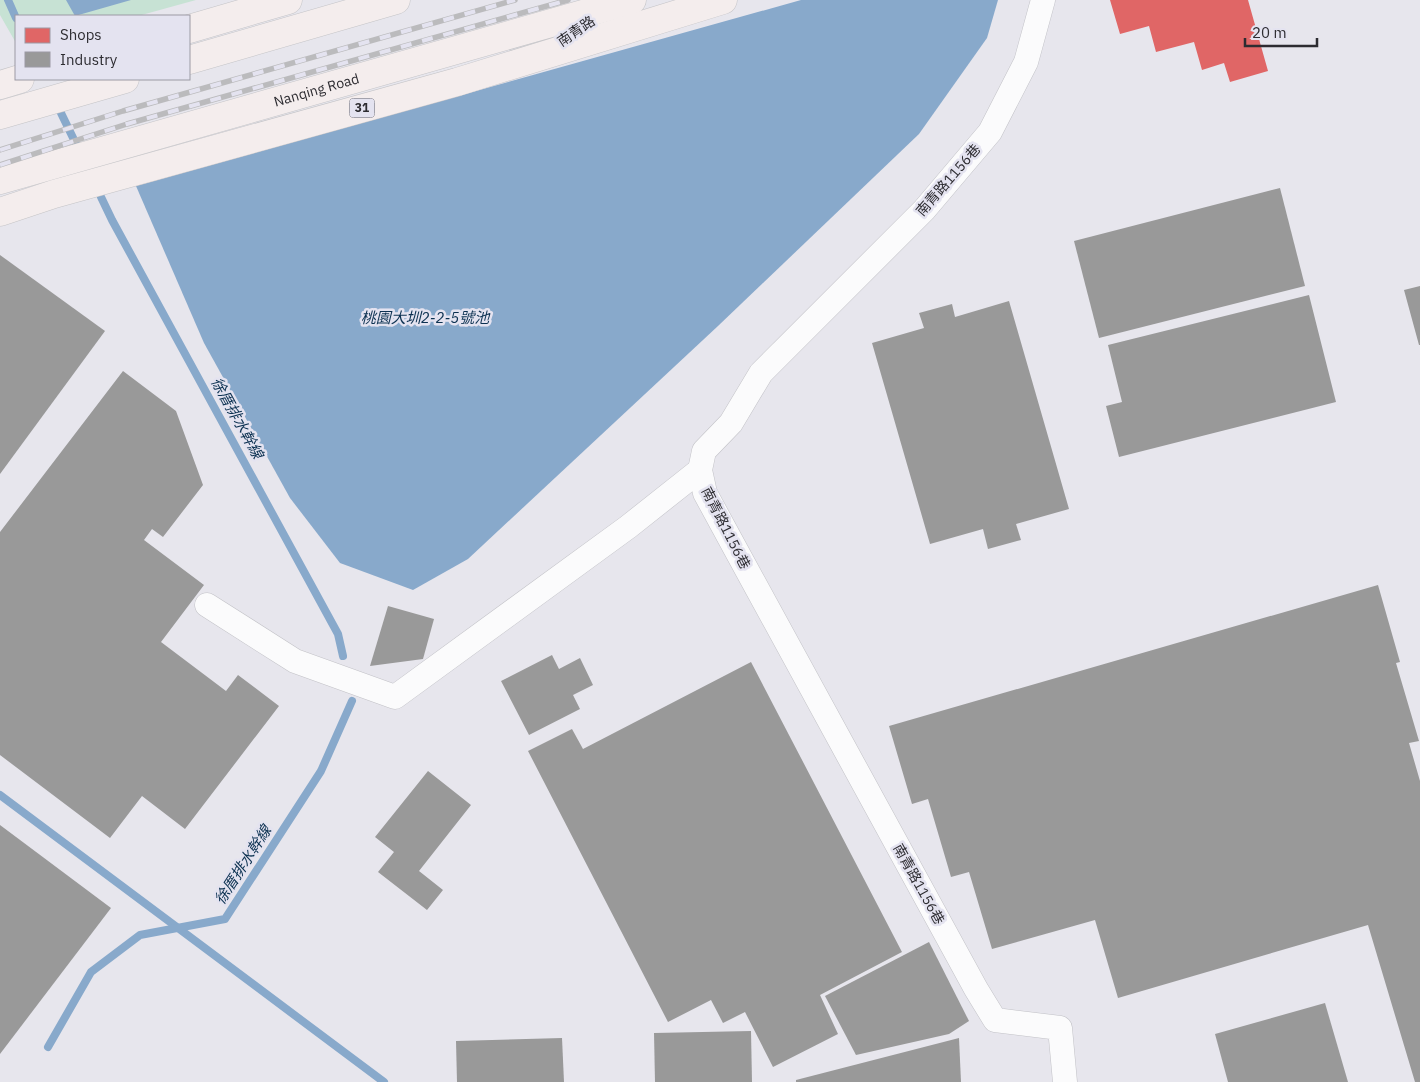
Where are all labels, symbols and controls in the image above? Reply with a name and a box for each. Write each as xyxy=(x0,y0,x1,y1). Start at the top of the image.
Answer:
street label: 南青路 xyxy=(554,12,598,50)
legend xyxy=(15,15,190,80)
scale bar xyxy=(1245,15,1318,47)
text: 20 m xyxy=(1252,23,1287,42)
text: Shops xyxy=(60,25,102,44)
text: Industry xyxy=(60,50,118,69)
street label: Nanqing Road xyxy=(272,69,361,111)
road number: 31 xyxy=(350,99,374,118)
street label: 南青路1156巷 xyxy=(912,140,984,220)
water label: 桃園大圳2-2-5號池 xyxy=(361,308,491,327)
water label: 徐厝排水幹線 xyxy=(207,374,269,463)
street label: 南青路1156巷 xyxy=(698,484,754,572)
water label: 徐厝排水幹線 xyxy=(210,820,276,908)
street label: 南青路1156巷 xyxy=(889,840,949,928)

